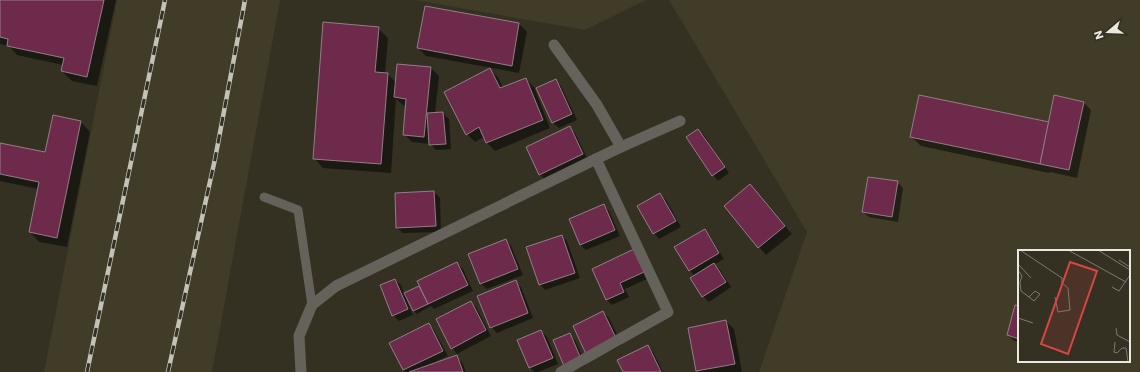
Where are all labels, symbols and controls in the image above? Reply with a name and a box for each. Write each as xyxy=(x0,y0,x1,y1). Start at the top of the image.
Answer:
north arrow xyxy=(1088,12,1128,52)
text: N xyxy=(1090,29,1107,42)
inset map xyxy=(1018,250,1130,362)

